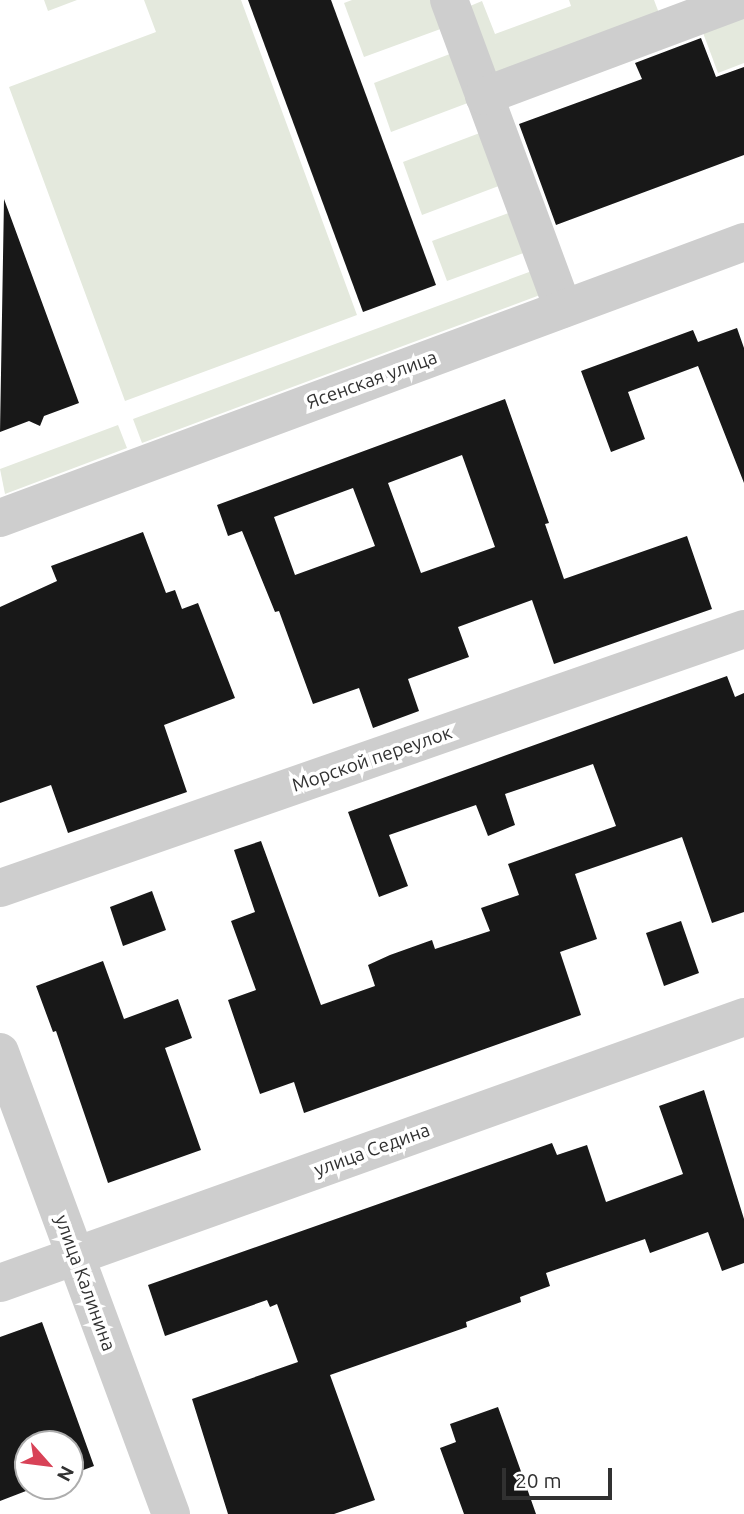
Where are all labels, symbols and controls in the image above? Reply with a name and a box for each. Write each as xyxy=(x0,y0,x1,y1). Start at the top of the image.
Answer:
street label: Ясенская улица xyxy=(304,346,440,414)
street label: Морской переулок xyxy=(289,721,455,797)
street label: улица Седина xyxy=(311,1118,433,1182)
street label: улица Калинина xyxy=(50,1212,120,1354)
north arrow xyxy=(14,1430,84,1500)
scale bar xyxy=(506,1454,616,1498)
text: N xyxy=(53,1462,79,1485)
text: 20 m xyxy=(515,1468,562,1492)

